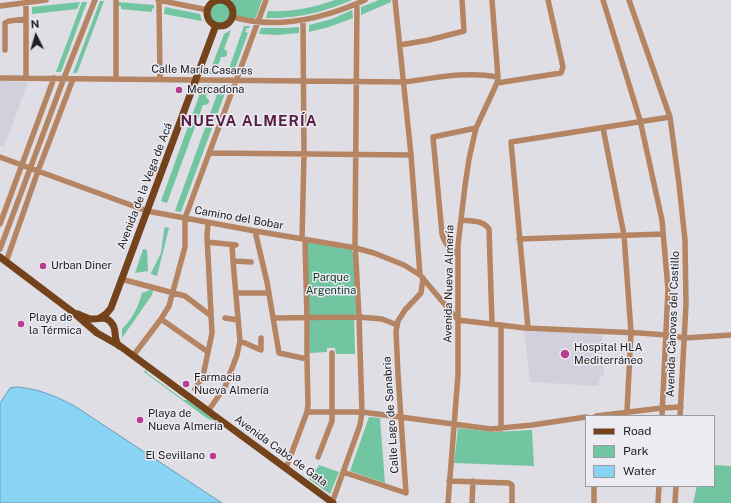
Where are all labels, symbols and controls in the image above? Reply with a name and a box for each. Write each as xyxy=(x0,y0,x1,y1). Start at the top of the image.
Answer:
north arrow xyxy=(16,16,56,56)
text: N xyxy=(30,18,40,30)
street label: Calle María Casares xyxy=(151,63,253,77)
place label: Mercadona xyxy=(187,83,244,97)
marker: Mercadona xyxy=(174,85,184,95)
district label: NUEVA ALMERÍA xyxy=(180,112,318,130)
street label: Avenida de la Vega de Acá xyxy=(115,121,175,251)
street label: Camino del Bobar xyxy=(193,204,285,232)
street label: Avenida Nueva Almería xyxy=(441,225,457,343)
street label: Avenida Cánovas del Castillo xyxy=(664,251,682,397)
place label: Urban Diner xyxy=(51,259,112,273)
marker: Urban Diner xyxy=(38,261,48,271)
park label: Parque Argentina xyxy=(306,271,356,297)
place label: Playa de la Térmica xyxy=(29,311,82,337)
marker: Playa de la Térmica xyxy=(16,319,26,329)
place label: Hospital HLA Mediterráneo xyxy=(574,341,643,367)
marker: Hospital HLA Mediterráneo xyxy=(559,348,571,360)
street label: Calle Lago de Sanabria xyxy=(380,356,402,474)
place label: Farmacia Nueva Almería xyxy=(194,371,269,397)
marker: Farmacia Nueva Almería xyxy=(181,379,191,389)
place label: Playa de Nueva Almería xyxy=(148,407,223,433)
street label: Avenida Cabo de Gata xyxy=(232,413,330,489)
marker: Playa de Nueva Almería xyxy=(135,415,145,425)
legend xyxy=(585,415,715,487)
text: Road xyxy=(623,424,651,438)
text: Park xyxy=(623,444,649,458)
place label: El Sevillano xyxy=(145,449,205,463)
marker: El Sevillano xyxy=(208,451,218,461)
text: Water xyxy=(623,464,656,478)

